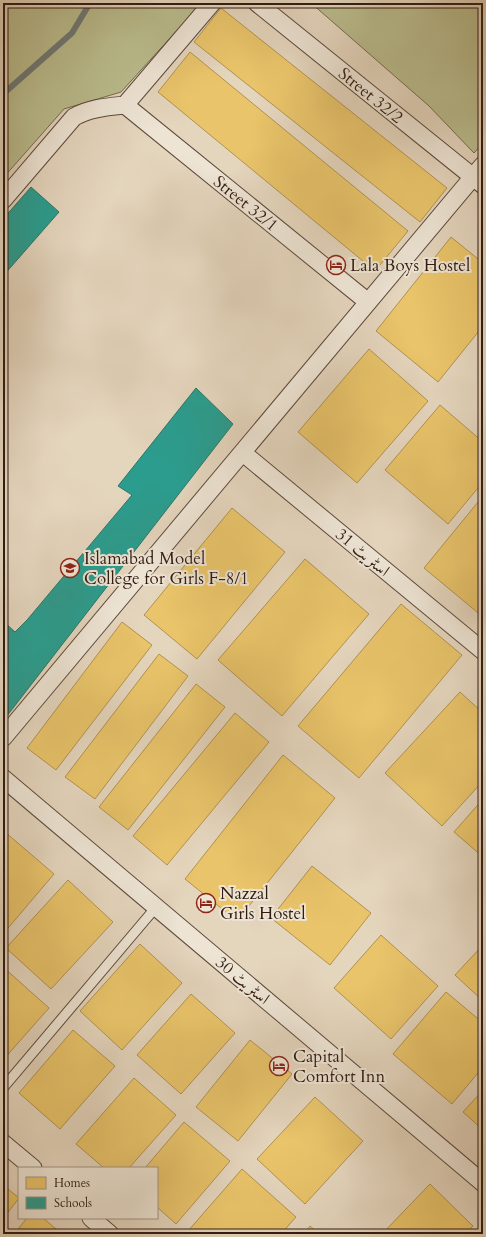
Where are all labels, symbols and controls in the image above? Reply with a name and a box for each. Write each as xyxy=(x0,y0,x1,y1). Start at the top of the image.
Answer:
street label: Street 32/2 xyxy=(333,62,408,129)
street label: Street 32/1 xyxy=(208,170,283,237)
hotel icon: Lala Boys Hostel xyxy=(325,254,347,276)
place label: Lala Boys Hostel xyxy=(350,254,471,277)
street label: اسٹریٹ 31 xyxy=(331,523,395,582)
place label: Islamabad Model College for Girls F-8/1 xyxy=(84,547,249,590)
school or university icon: Islamabad Model College for Girls F-8/1 xyxy=(59,557,81,579)
place label: Nazzal Girls Hostel xyxy=(220,882,306,925)
hotel icon: Nazzal Girls Hostel xyxy=(195,892,217,914)
street label: اسٹریٹ 30 xyxy=(211,951,275,1010)
place label: Capital Comfort Inn xyxy=(293,1045,386,1088)
hotel icon: Capital Comfort Inn xyxy=(268,1055,290,1077)
legend xyxy=(18,1167,158,1219)
text: Homes xyxy=(54,1175,90,1191)
text: Schools xyxy=(54,1195,92,1211)

